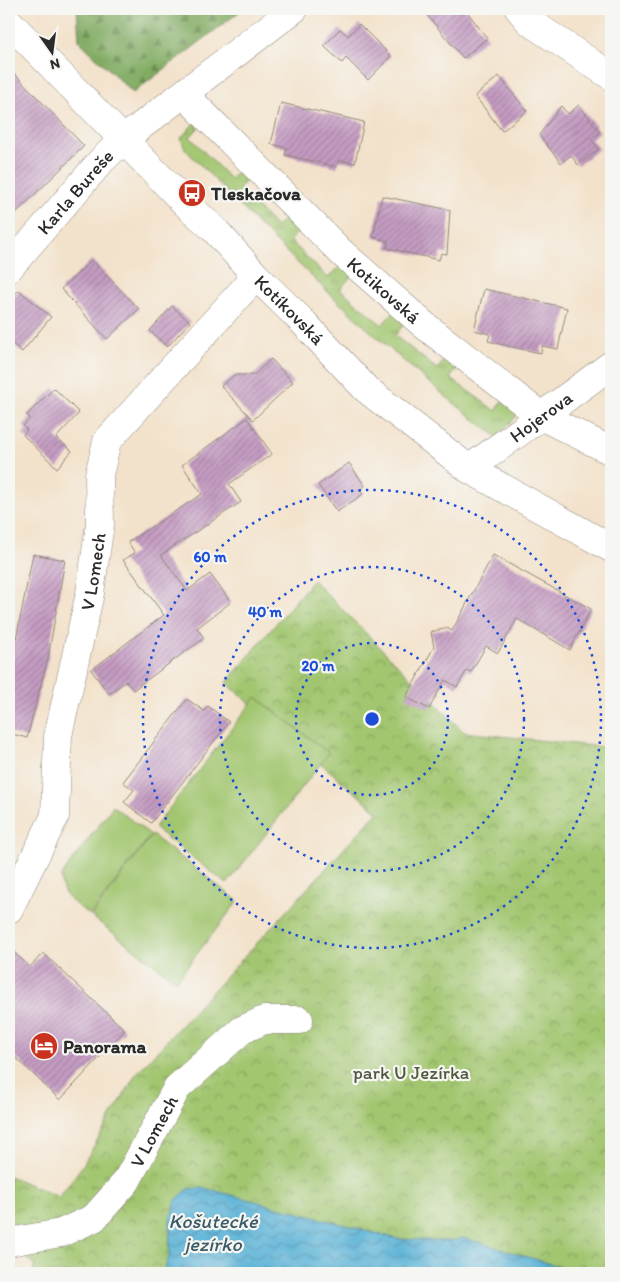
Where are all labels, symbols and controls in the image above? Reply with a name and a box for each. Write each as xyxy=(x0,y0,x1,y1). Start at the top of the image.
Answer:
north arrow xyxy=(28,28,78,78)
text: N xyxy=(48,55,62,74)
street label: Karla Bureše xyxy=(32,144,118,239)
bus stop icon: Tleskačova xyxy=(177,178,207,208)
place label: Tleskačova xyxy=(210,182,302,205)
street label: Kotikovská xyxy=(342,252,425,329)
street label: Kotíkovská xyxy=(249,270,329,350)
street label: Hojerova xyxy=(505,386,577,447)
street label: V Lomech xyxy=(75,531,111,613)
text: 60 m xyxy=(193,548,227,566)
text: 40 m xyxy=(248,603,283,621)
text: 20 m xyxy=(301,657,335,675)
centre of rings xyxy=(363,710,381,728)
hotel icon: Panorama xyxy=(29,1031,59,1061)
place label: Panorama xyxy=(63,1035,148,1058)
park label: park U Jezírka xyxy=(353,1061,469,1084)
street label: V Lomech xyxy=(125,1091,183,1171)
water label: Košutecké jezírko xyxy=(169,1209,259,1256)

